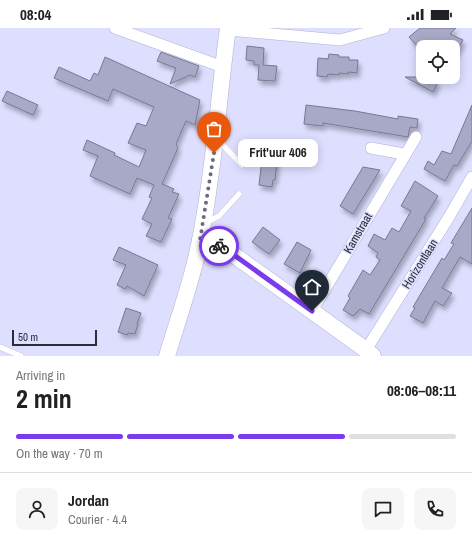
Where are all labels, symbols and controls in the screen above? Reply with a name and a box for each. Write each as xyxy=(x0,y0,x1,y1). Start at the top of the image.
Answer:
text: 08:04 xyxy=(20,4,51,25)
map controls xyxy=(416,40,460,84)
button: locate xyxy=(416,40,460,84)
pin xyxy=(197,112,231,153)
icon: bag xyxy=(203,118,225,140)
callout: Frit'uur 406 xyxy=(238,139,318,167)
text: Frit'uur 406 xyxy=(249,144,307,161)
street label: Kamstraat xyxy=(340,209,376,256)
courier xyxy=(199,226,239,266)
icon: bike xyxy=(208,235,230,257)
street label: Horizontlaan xyxy=(398,236,442,292)
pin xyxy=(295,270,329,311)
icon: home xyxy=(301,276,323,298)
scale bar xyxy=(12,328,97,347)
text: 50 m xyxy=(18,330,38,344)
text: Arriving in xyxy=(16,367,65,384)
text: 08:06–08:11 xyxy=(387,380,456,401)
text: 2 min xyxy=(16,381,72,416)
text: On the way · 70 m xyxy=(16,445,103,462)
button: person xyxy=(16,488,58,530)
button: chat xyxy=(362,488,404,530)
button: phone xyxy=(414,488,456,530)
text: Jordan xyxy=(68,490,109,511)
text: Courier · 4.4 xyxy=(68,511,127,528)

